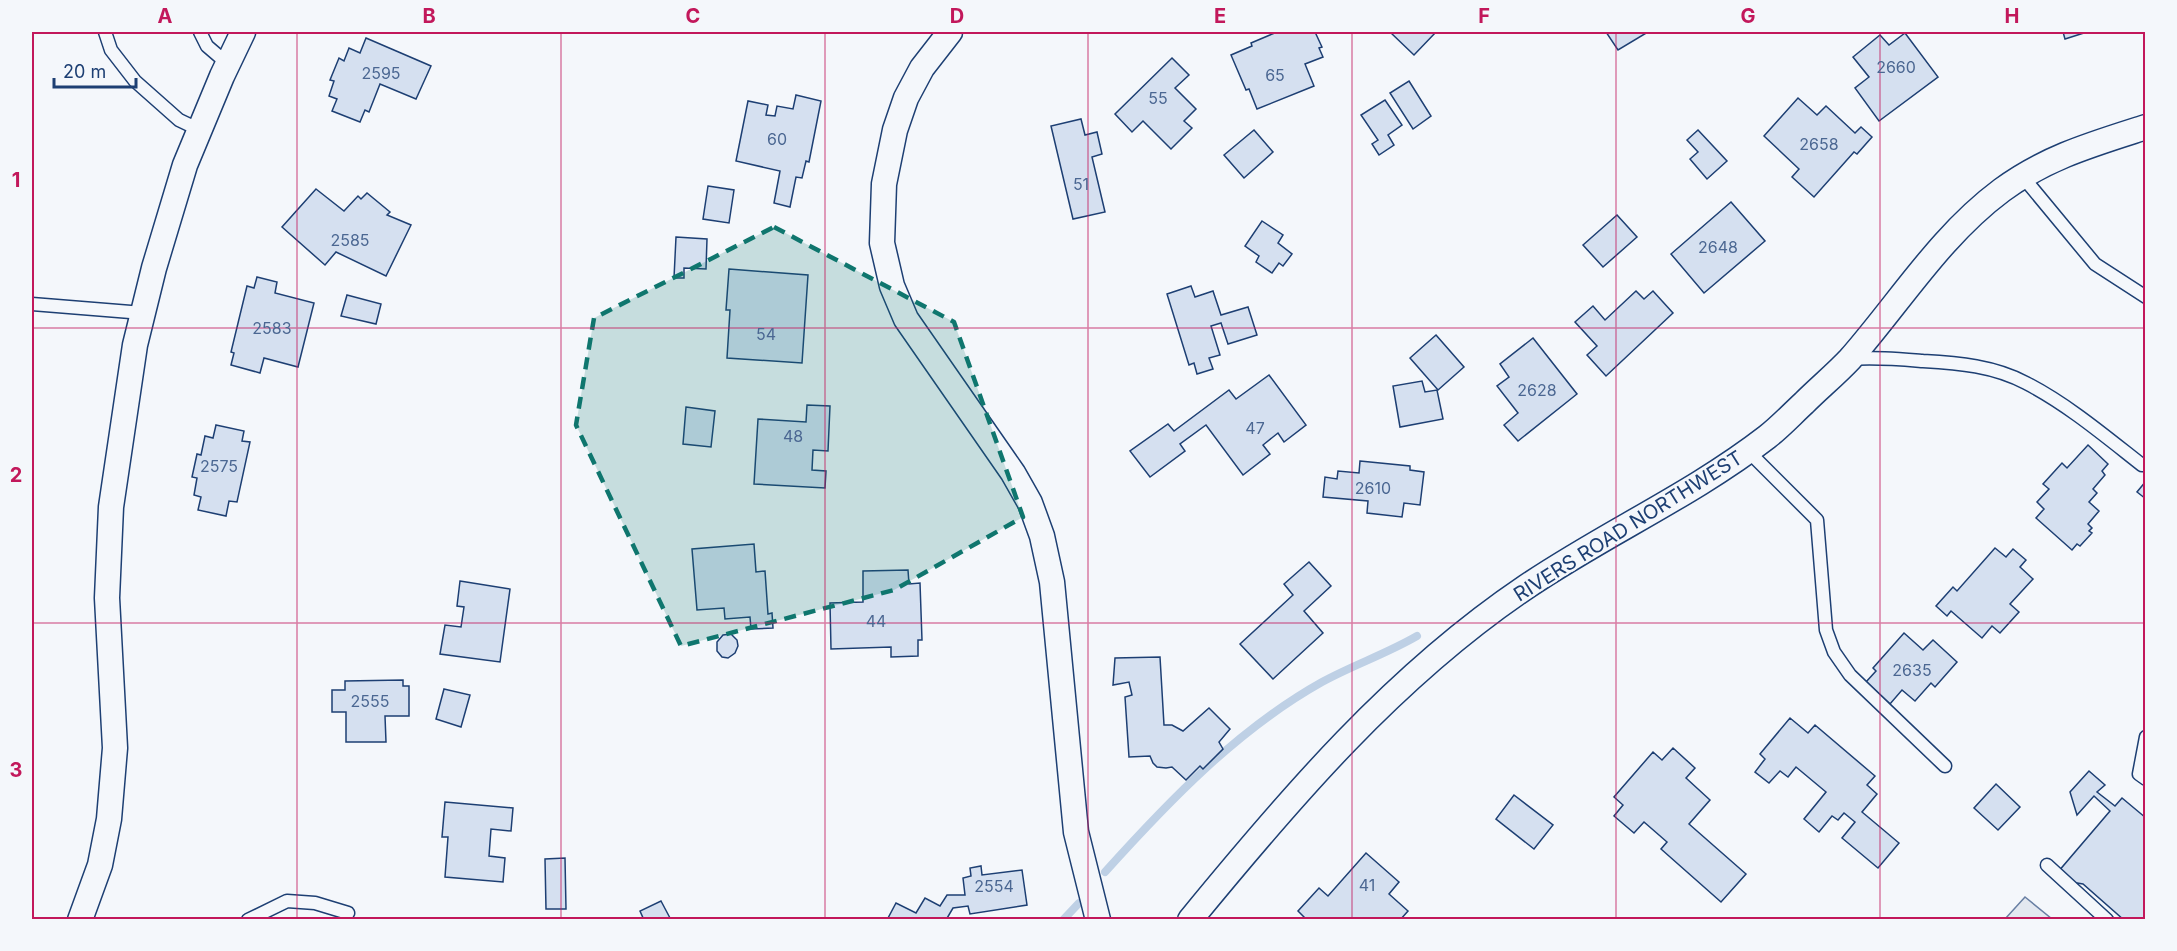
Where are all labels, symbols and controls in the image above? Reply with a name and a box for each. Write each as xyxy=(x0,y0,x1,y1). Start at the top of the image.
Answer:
text: A xyxy=(158,4,173,28)
text: B xyxy=(422,4,436,28)
text: C xyxy=(686,4,700,28)
text: D xyxy=(950,4,964,28)
text: E xyxy=(1214,4,1226,28)
text: F xyxy=(1478,4,1490,28)
text: G xyxy=(1740,4,1756,28)
text: H xyxy=(2005,4,2019,28)
scale bar xyxy=(54,51,136,89)
house number: 2660 xyxy=(1876,57,1916,77)
text: 20 m xyxy=(63,61,106,82)
house number: 2595 xyxy=(361,63,401,83)
house number: 65 xyxy=(1265,65,1285,85)
house number: 55 xyxy=(1148,88,1168,108)
house number: 60 xyxy=(767,129,787,149)
house number: 2658 xyxy=(1799,134,1839,154)
text: 1 xyxy=(12,168,20,192)
house number: 51 xyxy=(1073,174,1089,194)
house number: 2585 xyxy=(330,230,370,250)
house number: 2648 xyxy=(1698,237,1738,257)
house number: 2583 xyxy=(252,318,292,338)
house number: 54 xyxy=(756,324,776,344)
house number: 2628 xyxy=(1517,380,1557,400)
house number: 47 xyxy=(1245,418,1265,438)
house number: 48 xyxy=(783,426,803,446)
street label: RIVERS ROAD NORTHWEST xyxy=(1509,446,1747,606)
house number: 2575 xyxy=(200,456,238,476)
text: 2 xyxy=(10,463,22,487)
house number: 2610 xyxy=(1355,478,1391,498)
house number: 44 xyxy=(866,611,886,631)
house number: 2635 xyxy=(1892,660,1932,680)
house number: 2555 xyxy=(351,691,389,711)
text: 3 xyxy=(10,758,22,782)
house number: 41 xyxy=(1359,875,1375,895)
house number: 2554 xyxy=(974,876,1014,896)

